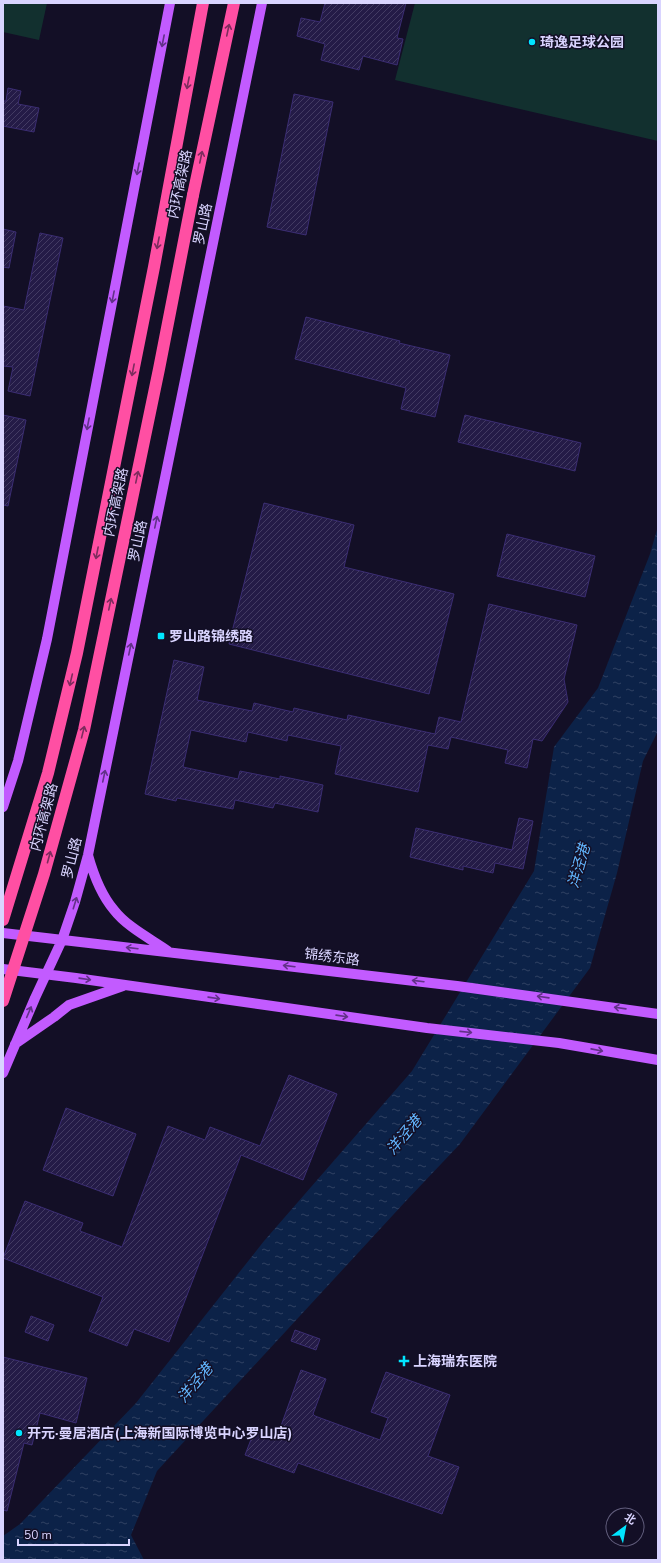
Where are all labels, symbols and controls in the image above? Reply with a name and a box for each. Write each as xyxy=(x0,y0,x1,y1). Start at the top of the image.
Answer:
one-way arrow xyxy=(225,24,233,37)
place label: 琦逸足球公园 xyxy=(540,33,624,52)
one-way arrow xyxy=(158,34,166,47)
marker: 琦逸足球公园 xyxy=(527,37,537,47)
one-way arrow xyxy=(184,76,192,89)
street label: 内环高架路 xyxy=(163,148,197,220)
one-way arrow xyxy=(198,151,206,164)
one-way arrow xyxy=(133,162,141,175)
street label: 罗山路 xyxy=(189,201,217,247)
one-way arrow xyxy=(154,236,162,249)
one-way arrow xyxy=(109,290,117,303)
one-way arrow xyxy=(129,363,137,376)
one-way arrow xyxy=(84,417,92,430)
street label: 内环高架路 xyxy=(99,466,133,538)
one-way arrow xyxy=(133,471,141,484)
one-way arrow xyxy=(152,515,160,528)
street label: 罗山路 xyxy=(124,518,152,564)
one-way arrow xyxy=(93,546,101,559)
one-way arrow xyxy=(107,598,115,611)
place label: 罗山路锦绣路 xyxy=(169,627,253,646)
marker: 罗山路锦绣路 xyxy=(156,631,166,641)
one-way arrow xyxy=(126,643,134,656)
one-way arrow xyxy=(66,673,74,686)
one-way arrow xyxy=(80,725,88,738)
one-way arrow xyxy=(100,770,108,783)
street label: 内环高架路 xyxy=(26,781,62,853)
street label: 罗山路 xyxy=(58,835,86,881)
water label: 洋泾港 xyxy=(563,840,595,890)
one-way arrow xyxy=(46,851,53,864)
one-way arrow xyxy=(72,897,79,910)
one-way arrow xyxy=(126,944,139,951)
street label: 锦绣东路 xyxy=(303,944,361,970)
one-way arrow xyxy=(283,962,296,970)
one-way arrow xyxy=(78,975,91,983)
one-way arrow xyxy=(412,977,425,985)
one-way arrow xyxy=(537,993,550,1001)
one-way arrow xyxy=(207,994,220,1002)
one-way arrow xyxy=(614,1004,627,1012)
one-way arrow xyxy=(26,1006,33,1018)
one-way arrow xyxy=(335,1012,348,1020)
one-way arrow xyxy=(459,1029,472,1036)
one-way arrow xyxy=(591,1047,604,1055)
water label: 洋泾港 xyxy=(382,1110,427,1159)
place label: 上海瑞东医院 xyxy=(413,1352,497,1371)
marker: 上海瑞东医院 xyxy=(398,1355,410,1367)
water label: 洋泾港 xyxy=(173,1358,218,1407)
place label: 开元·曼居酒店(上海新国际博览中心罗山店) xyxy=(27,1424,293,1443)
marker: 开元·曼居酒店(上海新国际博览中心罗山店) xyxy=(14,1428,24,1438)
north arrow xyxy=(605,1507,645,1547)
text: 北 xyxy=(621,1510,639,1528)
scale bar xyxy=(18,1521,129,1547)
text: 50 m xyxy=(24,1527,52,1543)

